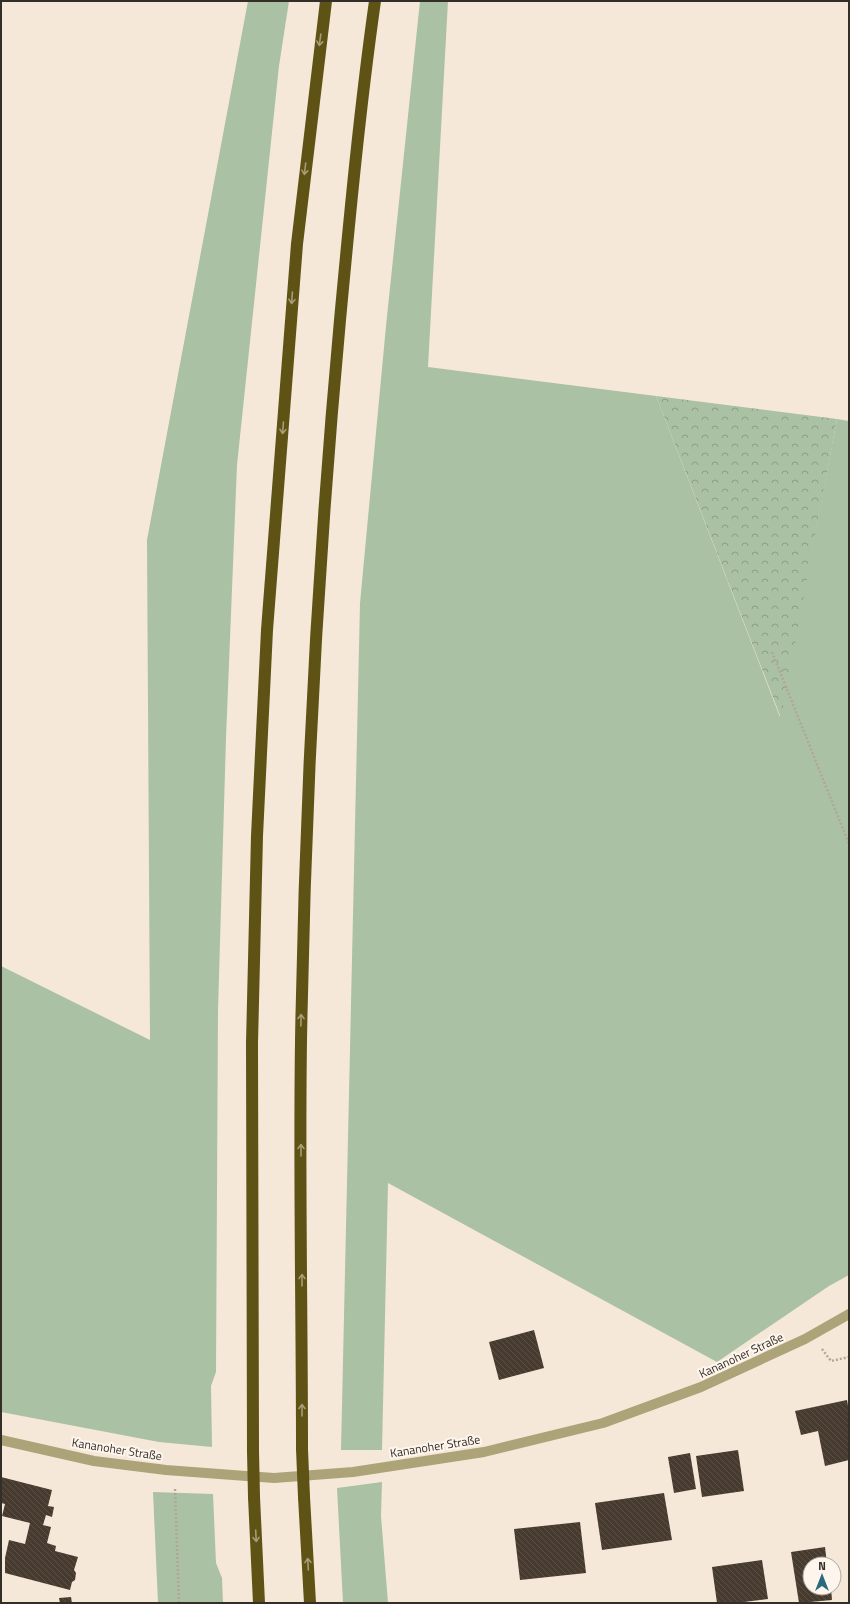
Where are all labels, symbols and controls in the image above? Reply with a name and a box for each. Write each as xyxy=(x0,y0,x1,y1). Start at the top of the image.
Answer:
one-way arrow xyxy=(316,33,324,46)
one-way arrow xyxy=(301,162,309,175)
one-way arrow xyxy=(289,291,296,304)
one-way arrow xyxy=(279,421,286,434)
one-way arrow xyxy=(297,1014,305,1027)
one-way arrow xyxy=(297,1144,305,1157)
one-way arrow xyxy=(298,1274,306,1287)
street label: Kananoher Straße xyxy=(696,1327,786,1383)
one-way arrow xyxy=(298,1404,306,1417)
street label: Kananoher Straße xyxy=(389,1429,481,1463)
street label: Kananoher Straße xyxy=(71,1432,163,1466)
one-way arrow xyxy=(252,1529,260,1542)
north arrow xyxy=(802,1556,842,1596)
one-way arrow xyxy=(304,1558,311,1571)
text: N xyxy=(818,1558,826,1574)

